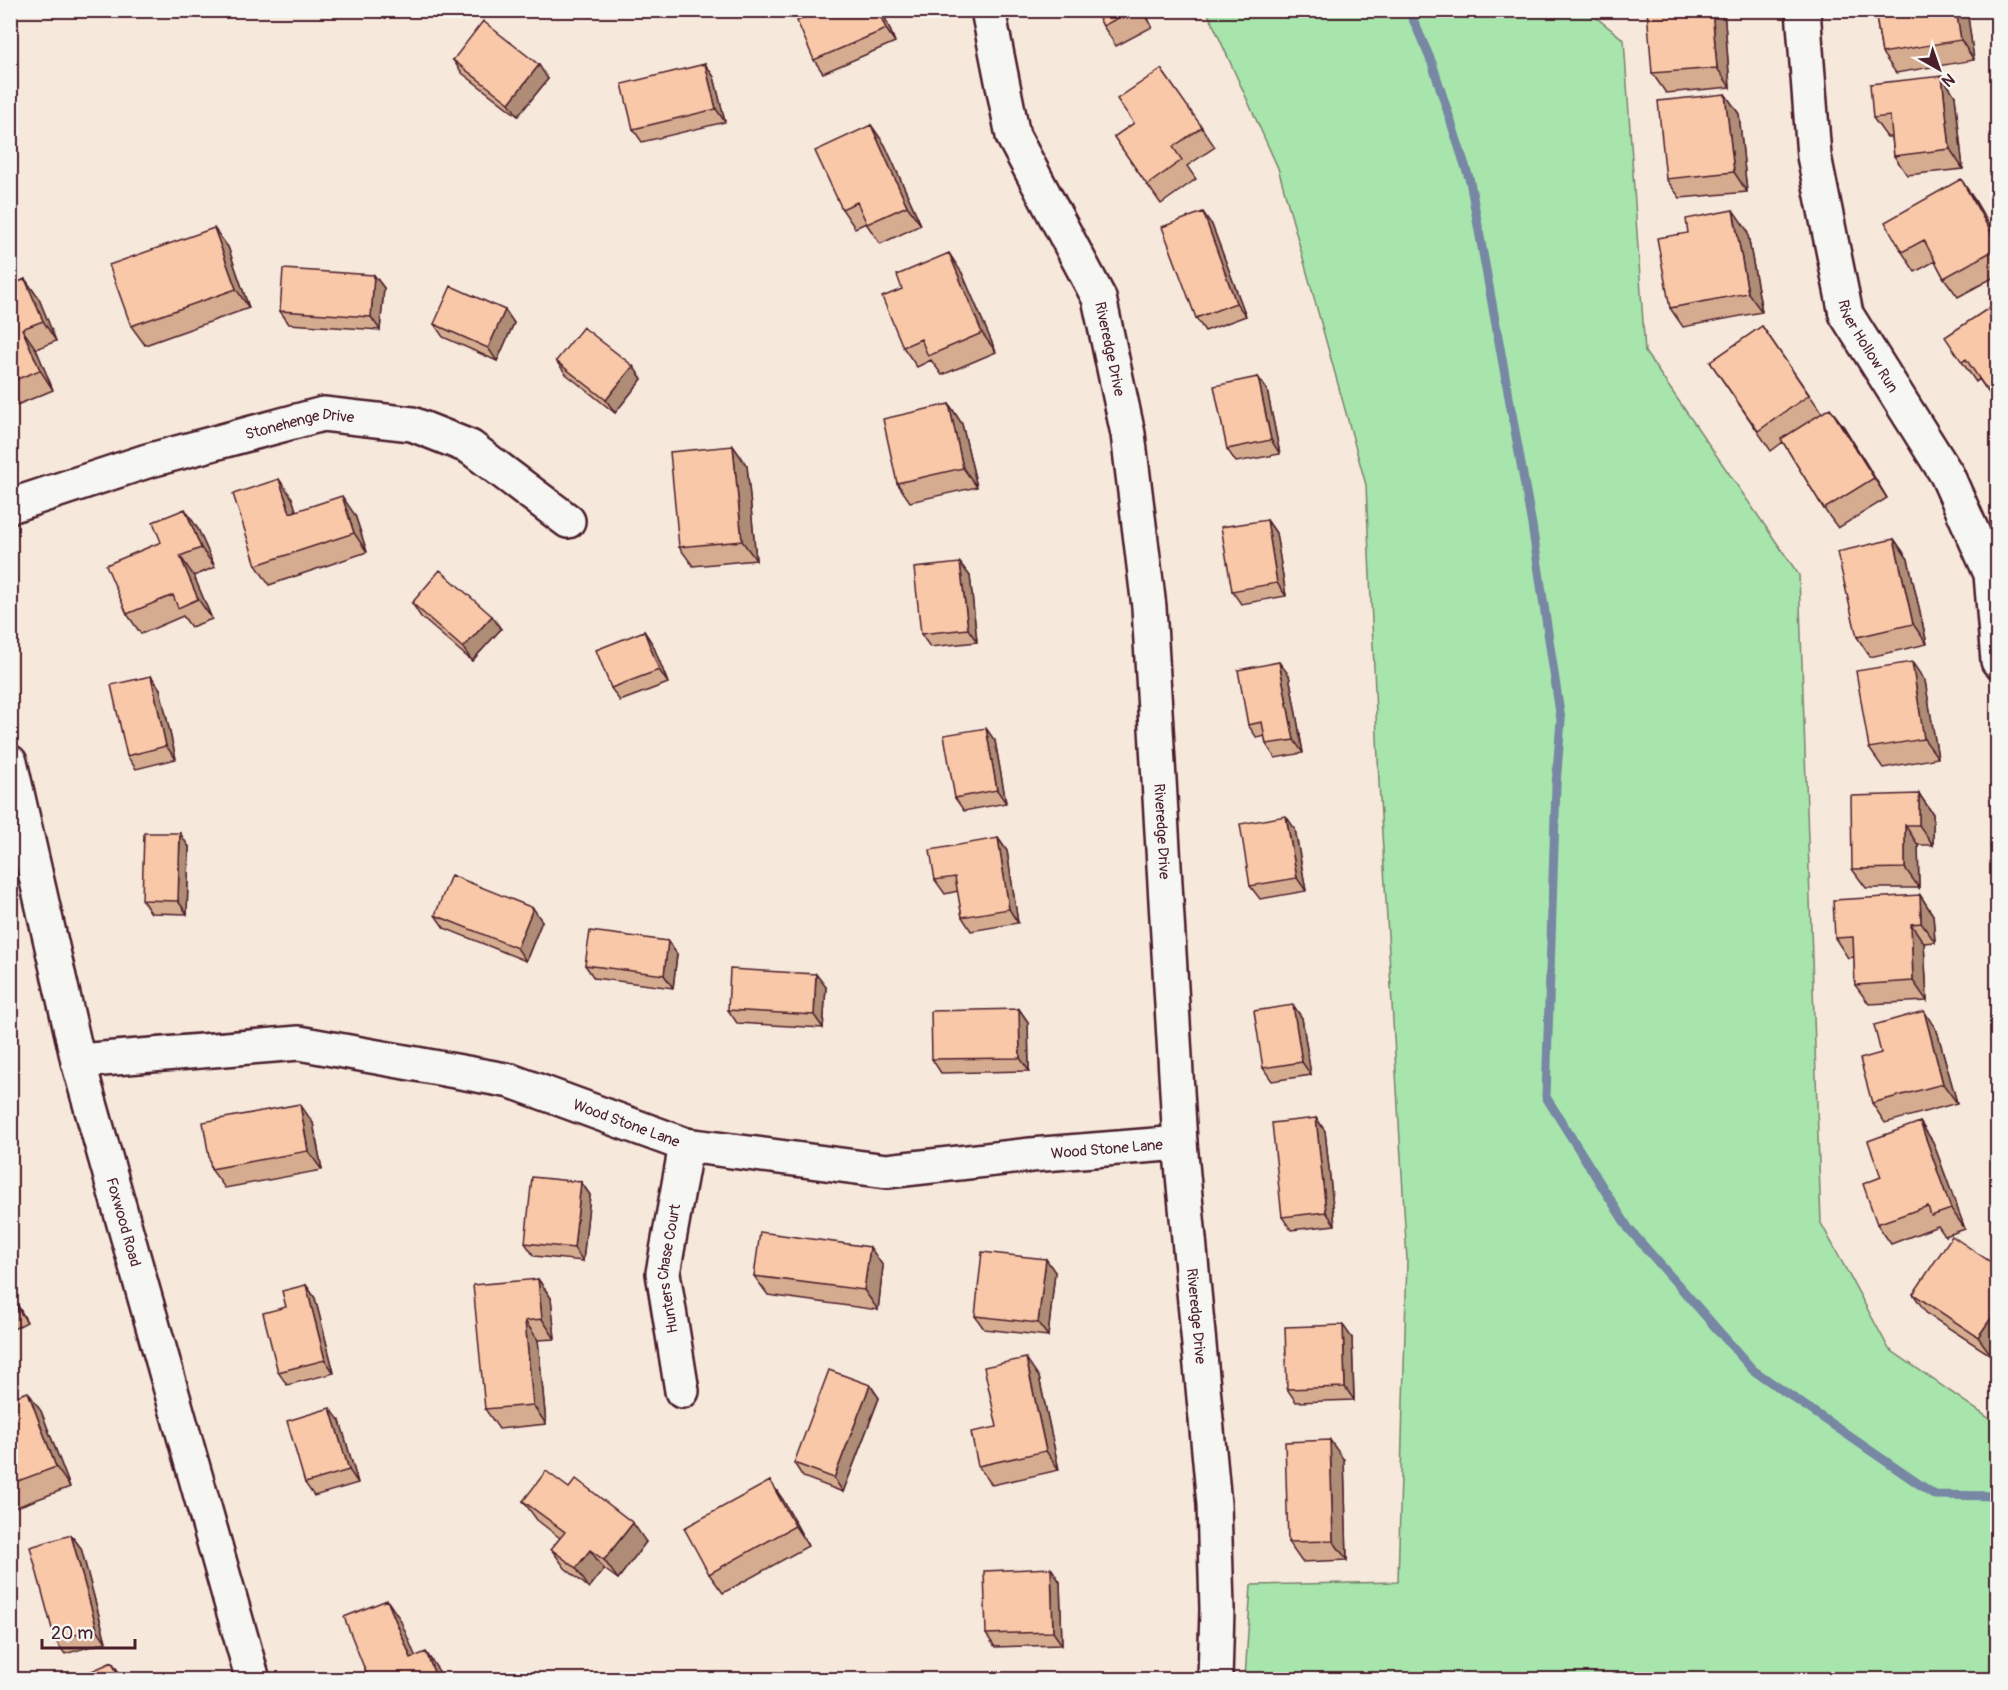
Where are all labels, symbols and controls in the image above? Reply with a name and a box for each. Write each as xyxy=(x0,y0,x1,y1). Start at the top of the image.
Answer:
north arrow xyxy=(1909,39,1969,99)
text: N xyxy=(1937,69,1959,91)
street label: River Hollow Run xyxy=(1834,298,1902,396)
street label: Riveredge Drive xyxy=(1091,300,1129,398)
street label: Stonehenge Drive xyxy=(243,404,356,444)
street label: Riveredge Drive xyxy=(1150,783,1174,880)
street label: Wood Stone Lane xyxy=(570,1095,683,1152)
street label: Wood Stone Lane xyxy=(1050,1135,1164,1163)
street label: Foxwood Road xyxy=(102,1175,145,1269)
street label: Hunters Chase Court xyxy=(653,1201,685,1335)
street label: Riveredge Drive xyxy=(1182,1267,1210,1365)
scale bar xyxy=(42,1612,135,1650)
text: 20 m xyxy=(51,1622,93,1645)

